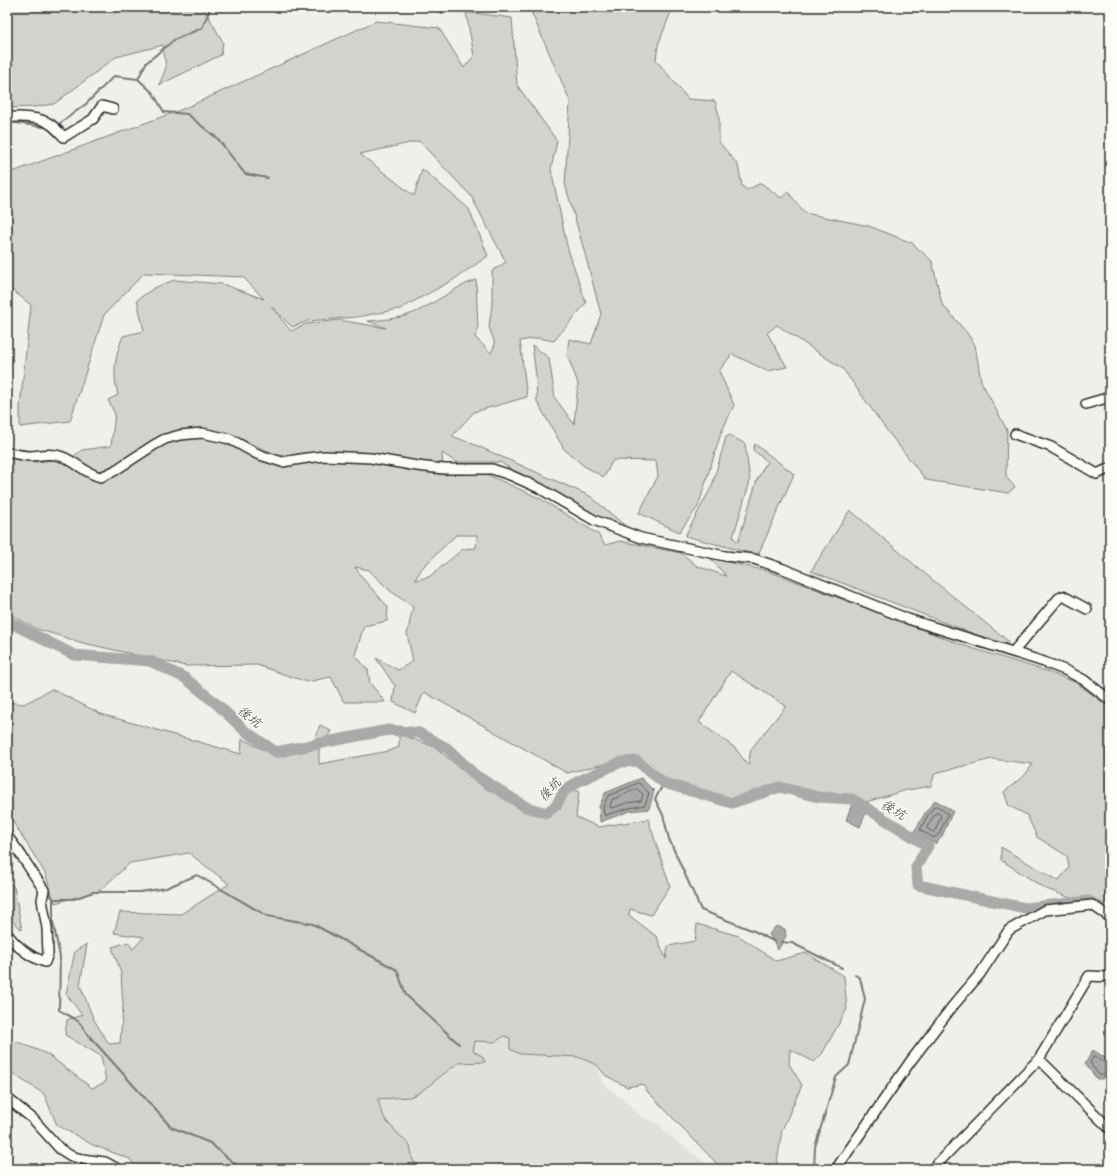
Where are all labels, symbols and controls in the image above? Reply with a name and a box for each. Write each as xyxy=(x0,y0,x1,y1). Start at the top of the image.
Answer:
water label: 後坑 xyxy=(234,702,266,732)
water label: 後坑 xyxy=(535,773,566,805)
water label: 後坑 xyxy=(878,796,910,825)

